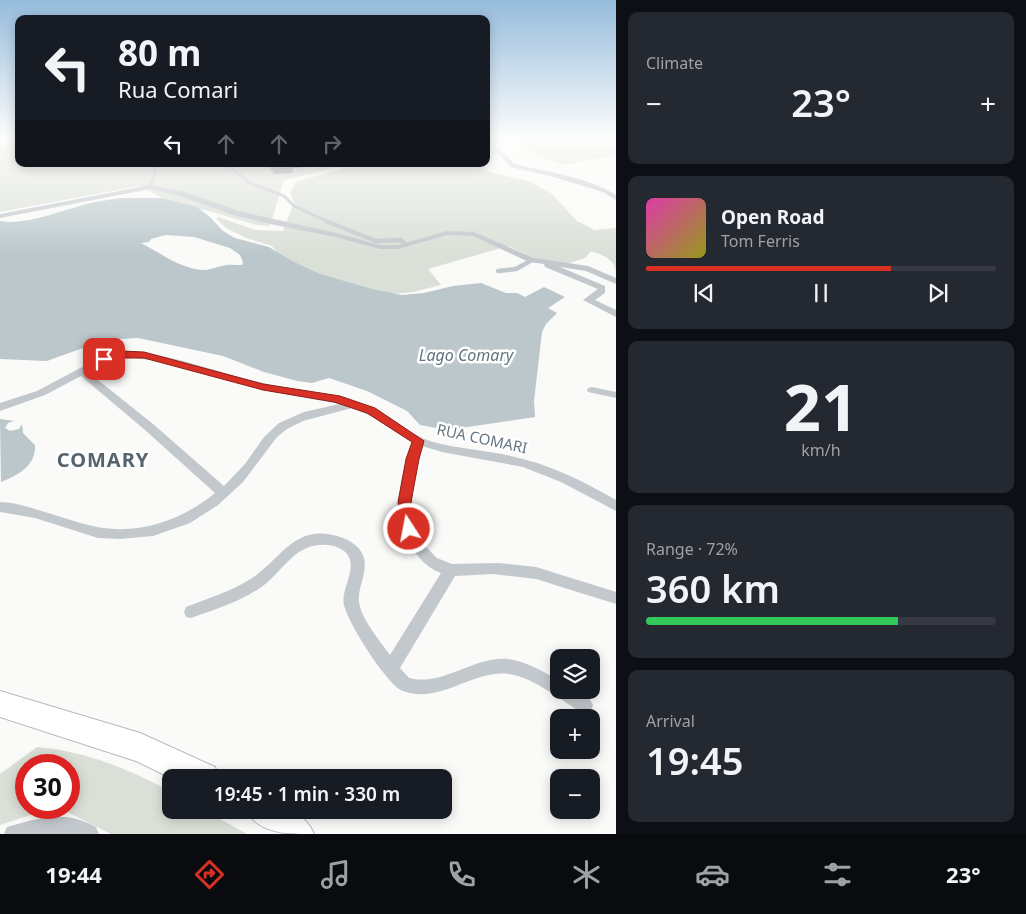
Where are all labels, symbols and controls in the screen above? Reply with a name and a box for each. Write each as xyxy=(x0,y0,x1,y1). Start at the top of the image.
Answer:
text: 80 m xyxy=(118,29,201,76)
icon: left xyxy=(35,35,100,100)
text: Climate xyxy=(646,52,703,74)
text: Rua Comari xyxy=(118,74,238,104)
text: 23° xyxy=(791,76,851,128)
text: − xyxy=(646,84,662,122)
text: + xyxy=(980,84,996,122)
icon: left xyxy=(159,130,187,158)
icon: ahead xyxy=(212,130,240,158)
icon: ahead xyxy=(265,130,293,158)
icon: right xyxy=(318,130,346,158)
text: Open Road xyxy=(721,204,824,230)
text: Tom Ferris xyxy=(721,230,800,252)
icon: previous xyxy=(690,279,718,307)
icon: pause xyxy=(807,279,835,307)
icon: next xyxy=(924,279,952,307)
pin xyxy=(83,338,125,380)
water label: Lago Comary xyxy=(419,344,515,366)
icon: arrive xyxy=(90,345,118,373)
text: 21 xyxy=(784,362,858,450)
street label: RUA COMARI xyxy=(435,419,529,457)
text: km/h xyxy=(801,439,841,461)
district label: COMARY xyxy=(57,446,149,473)
position arrow xyxy=(382,502,434,554)
text: Range · 72% xyxy=(646,538,738,560)
text: 360 km xyxy=(646,562,780,614)
map controls xyxy=(550,649,600,819)
button: layers xyxy=(550,649,600,699)
button: + xyxy=(550,709,600,759)
text: Arrival xyxy=(646,710,695,732)
text: 19:45 xyxy=(646,734,743,786)
speed limit sign: 30 xyxy=(15,754,80,819)
button: − xyxy=(550,769,600,819)
text: 19:45 · 1 min · 330 m xyxy=(214,781,400,807)
icon: directions xyxy=(192,857,227,892)
icon: music xyxy=(318,857,353,892)
icon: phone xyxy=(444,857,479,892)
icon: climate xyxy=(569,857,604,892)
icon: car xyxy=(695,857,730,892)
icon: filters xyxy=(820,857,855,892)
text: 19:44 xyxy=(45,859,102,889)
text: 23° xyxy=(946,859,981,889)

